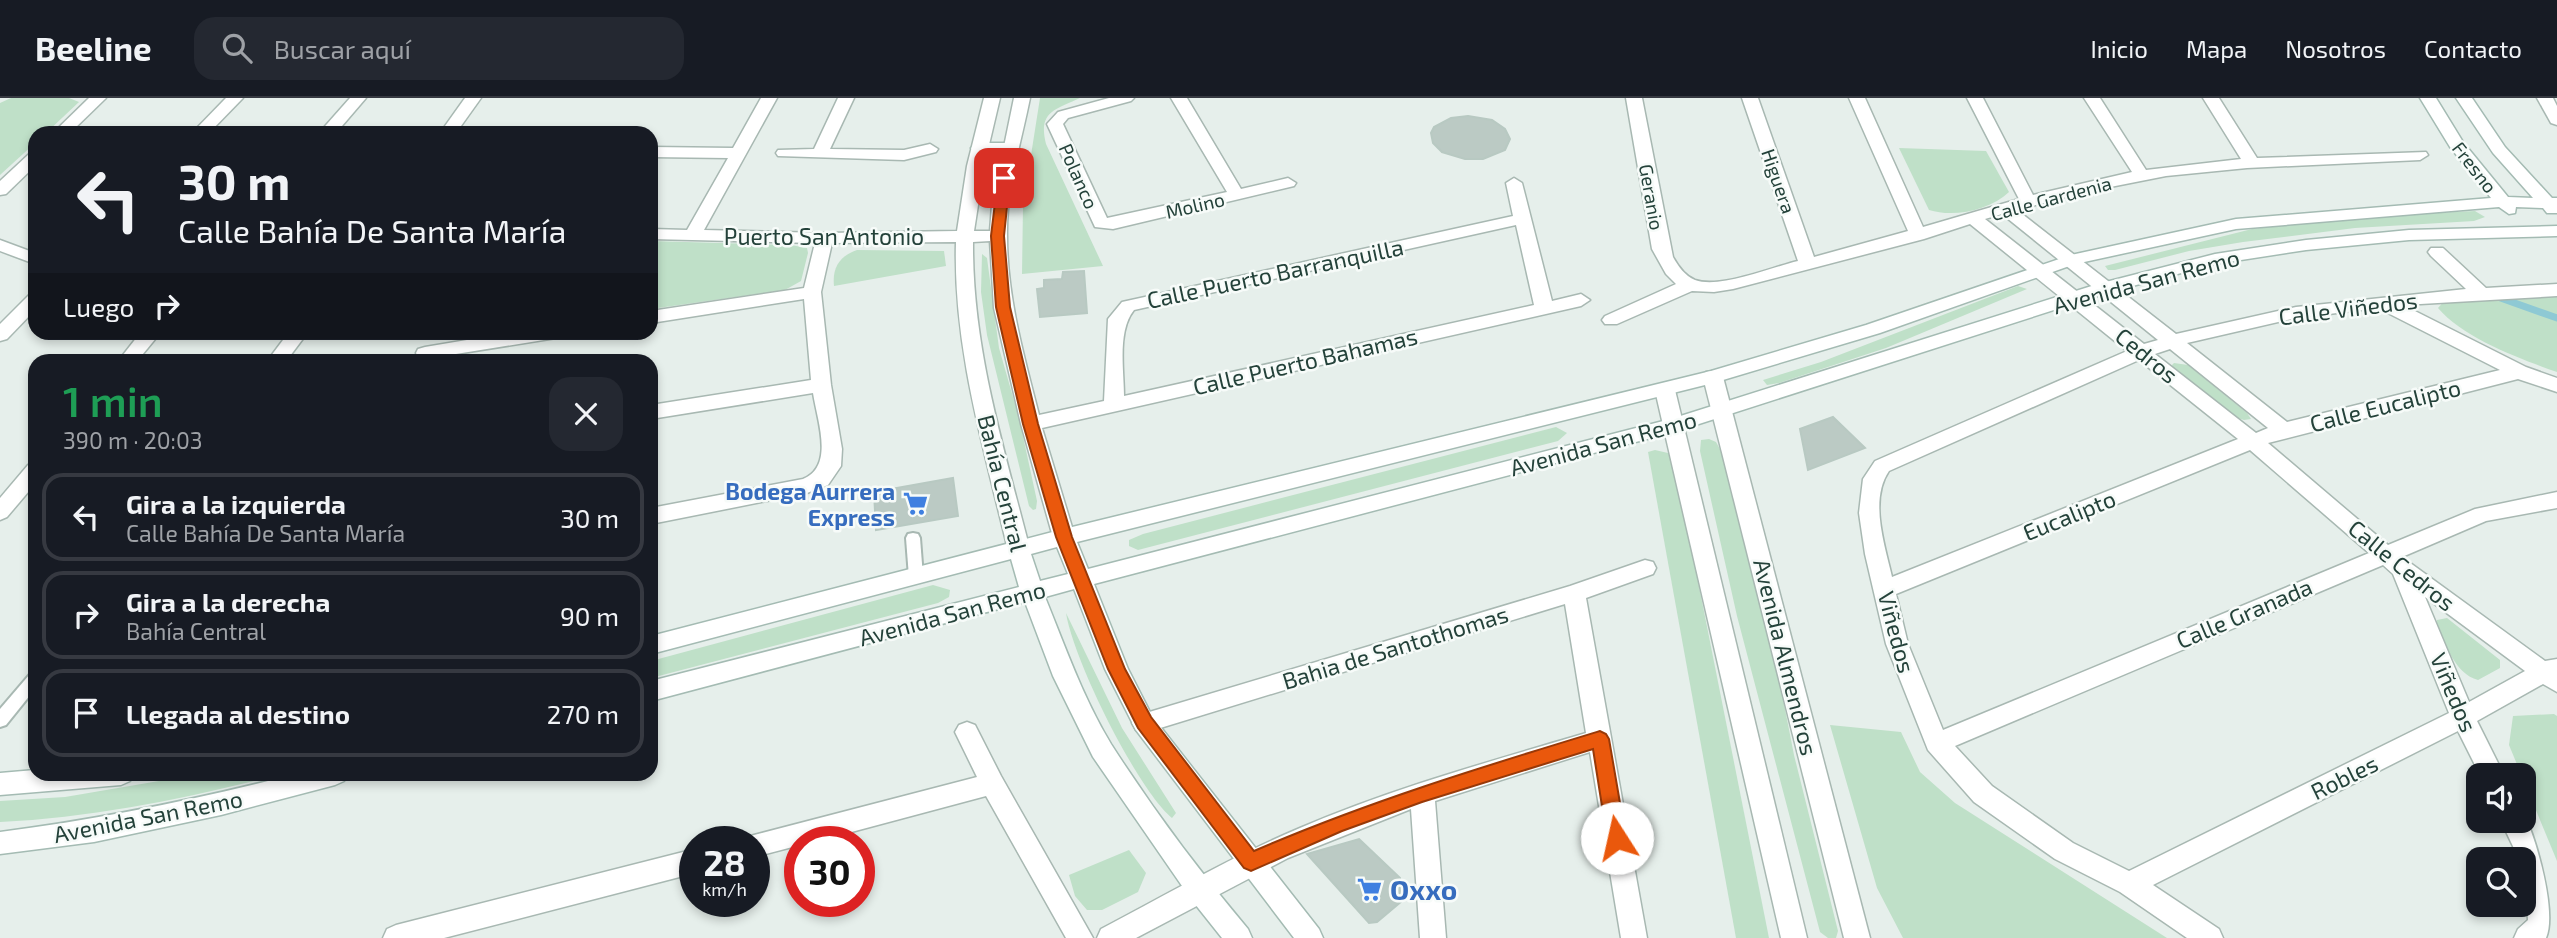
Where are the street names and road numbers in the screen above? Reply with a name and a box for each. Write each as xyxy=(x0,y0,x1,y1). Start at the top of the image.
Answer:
street label: Fresno xyxy=(2448,137,2502,197)
street label: Polanco xyxy=(1054,140,1104,212)
street label: Higuera xyxy=(1757,146,1801,216)
street label: Geranio xyxy=(1635,162,1669,232)
street label: Calle Gardenia xyxy=(1988,171,2114,225)
street label: Molino xyxy=(1163,187,1227,223)
street label: Puerto San Antonio xyxy=(724,222,924,250)
street label: Calle Puerto Barranquilla xyxy=(1144,232,1406,314)
street label: Avenida San Remo xyxy=(2050,243,2242,319)
street label: Calle Viñedos xyxy=(2277,286,2419,330)
street label: Cedros xyxy=(2110,321,2184,389)
street label: Calle Puerto Bahamas xyxy=(1190,322,1420,400)
street label: Calle Eucalipto xyxy=(2307,373,2463,437)
street label: Avenida San Remo xyxy=(1507,405,1699,481)
street label: Bahía Central xyxy=(972,412,1034,554)
street label: Eucalipto xyxy=(2019,484,2119,546)
street label: Calle Cedros xyxy=(2343,513,2461,617)
street label: Avenida Almendros xyxy=(1748,556,1824,758)
street label: Calle Granada xyxy=(2172,572,2316,654)
street label: Avenida San Remo xyxy=(856,575,1048,651)
street label: Viñedos xyxy=(1873,588,1921,676)
street label: Bahia de Santothomas xyxy=(1279,599,1511,695)
street label: Viñedos xyxy=(2425,648,2483,736)
street label: Robles xyxy=(2306,749,2382,805)
street label: Avenida San Remo xyxy=(51,784,245,848)

